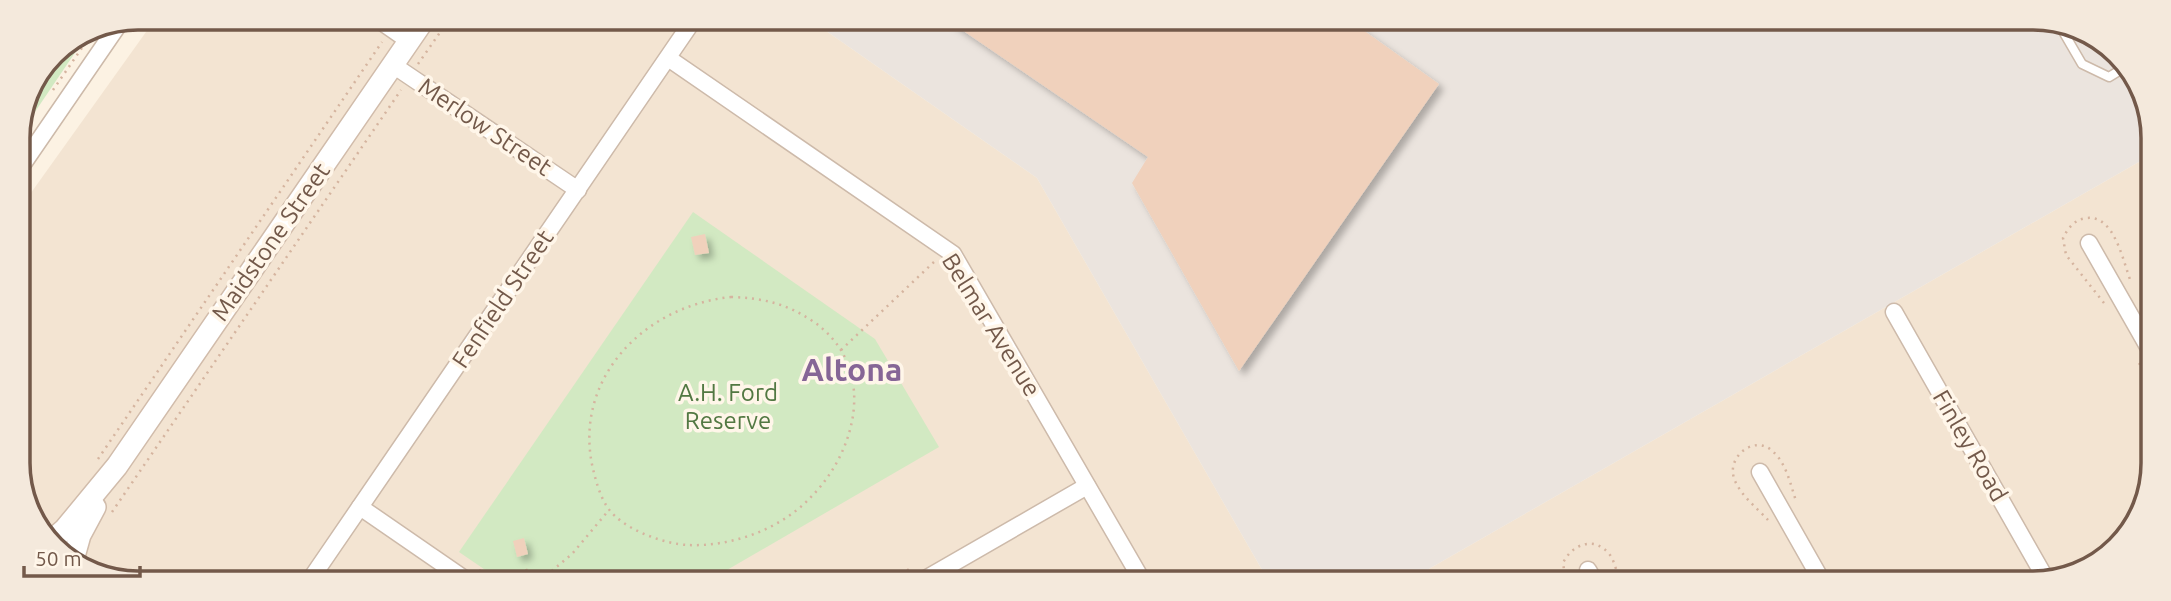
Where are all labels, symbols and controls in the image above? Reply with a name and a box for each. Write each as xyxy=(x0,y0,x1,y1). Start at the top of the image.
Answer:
street label: Merlow Street xyxy=(414,72,557,181)
street label: Maidstone Street xyxy=(206,157,335,326)
street label: Fenfield Street xyxy=(446,224,559,373)
street label: Belmar Avenue xyxy=(937,248,1046,401)
district label: Altona xyxy=(802,351,902,387)
park label: A.H. Ford Reserve xyxy=(678,379,778,434)
street label: Finley Road xyxy=(1928,385,2013,506)
scale bar xyxy=(24,534,140,578)
text: 50 m xyxy=(35,546,82,570)

